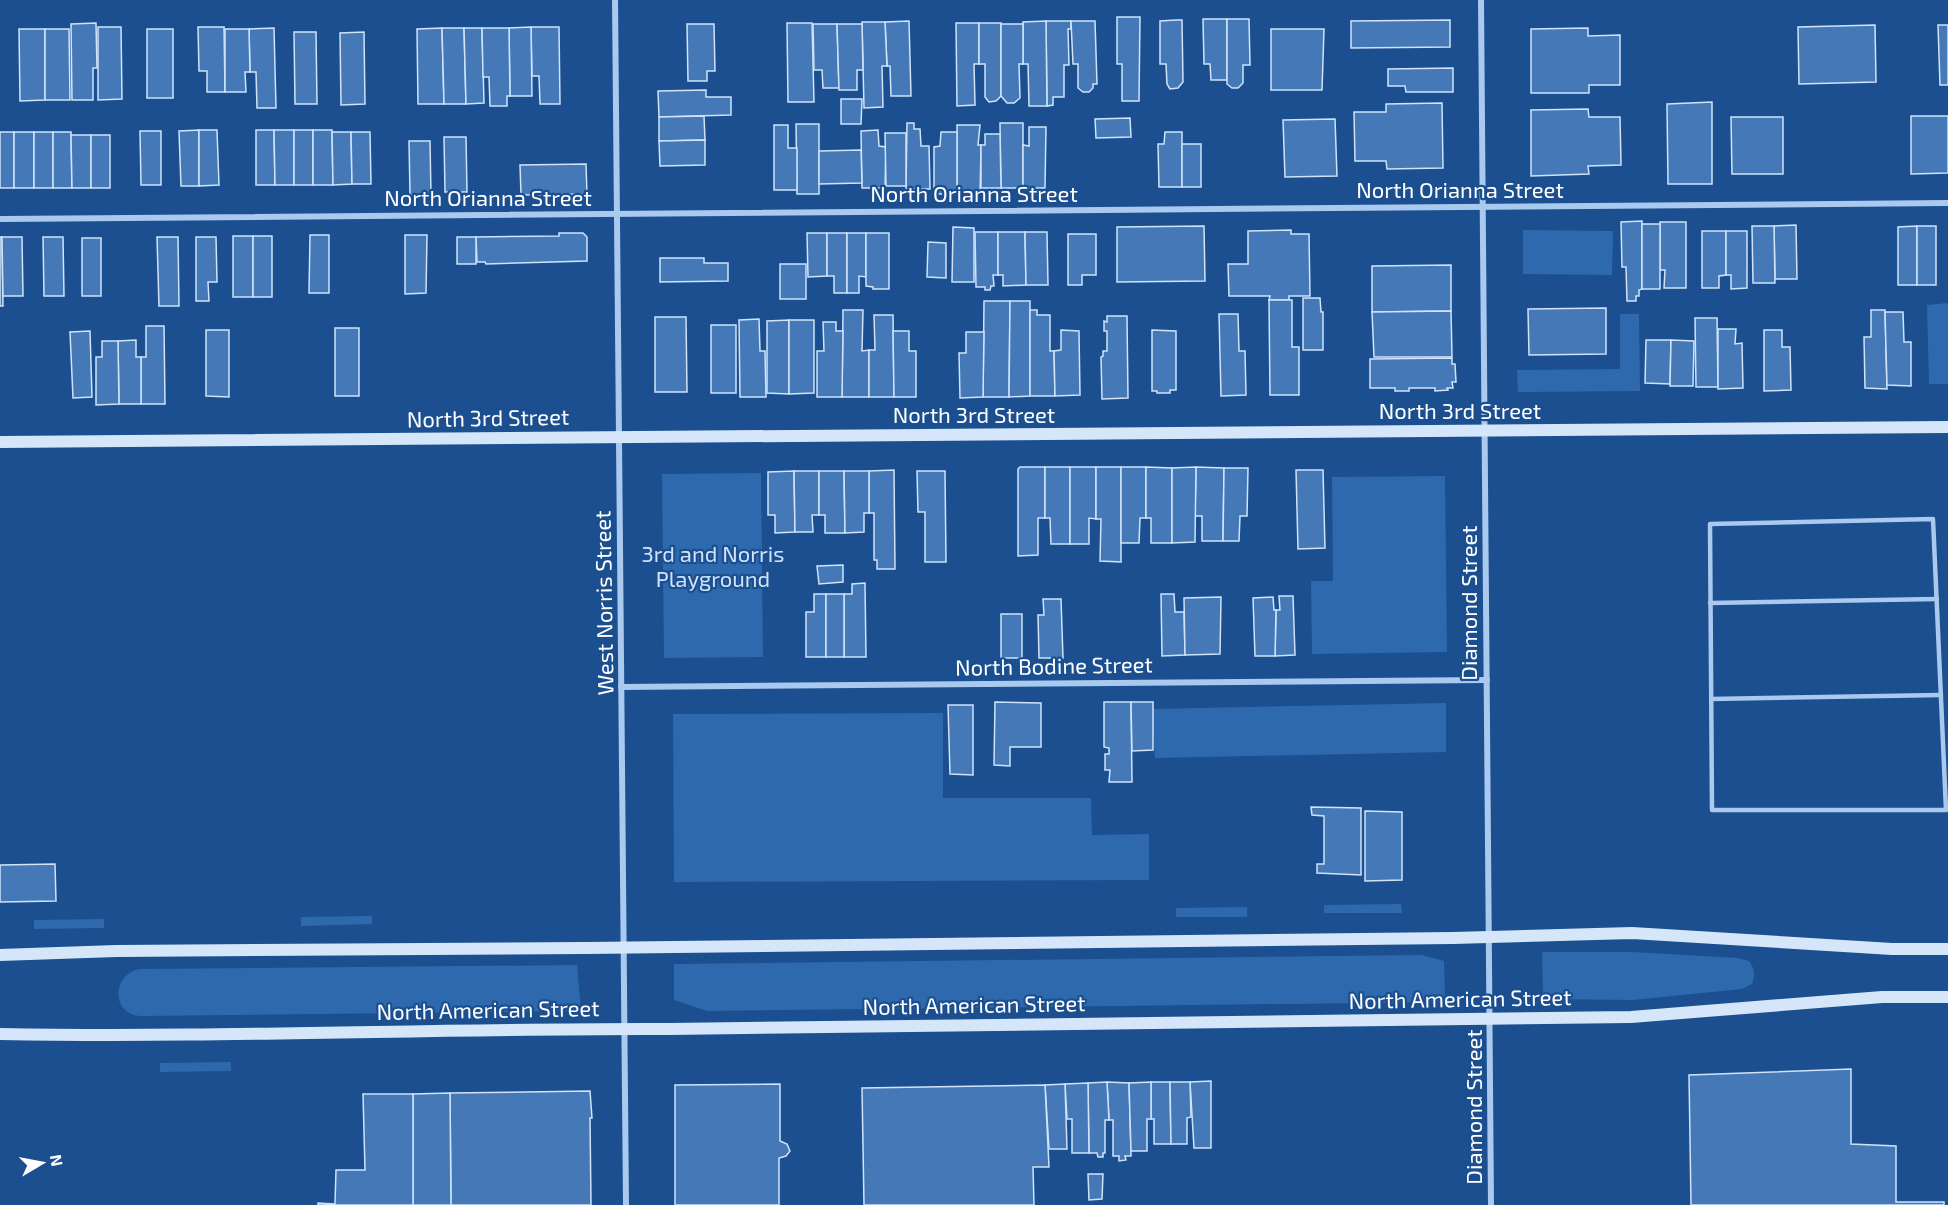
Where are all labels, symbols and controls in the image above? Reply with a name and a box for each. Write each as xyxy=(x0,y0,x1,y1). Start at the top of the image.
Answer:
street label: North Orianna Street xyxy=(1356,176,1564,202)
street label: North Orianna Street xyxy=(870,180,1078,206)
street label: North Orianna Street xyxy=(384,184,592,210)
street label: North 3rd Street xyxy=(1379,397,1541,423)
street label: North 3rd Street xyxy=(893,401,1055,427)
street label: North 3rd Street xyxy=(407,403,569,431)
street label: West Norris Street xyxy=(588,510,618,696)
street label: Diamond Street xyxy=(1455,525,1481,681)
park label: 3rd and Norris Playground xyxy=(641,540,785,591)
street label: North Bodine Street xyxy=(955,650,1153,680)
street label: North American Street xyxy=(1348,983,1572,1013)
street label: North American Street xyxy=(862,989,1086,1019)
street label: North American Street xyxy=(376,994,600,1024)
street label: Diamond Street xyxy=(1460,1029,1486,1185)
north arrow xyxy=(12,1133,72,1193)
text: N xyxy=(47,1153,68,1168)

